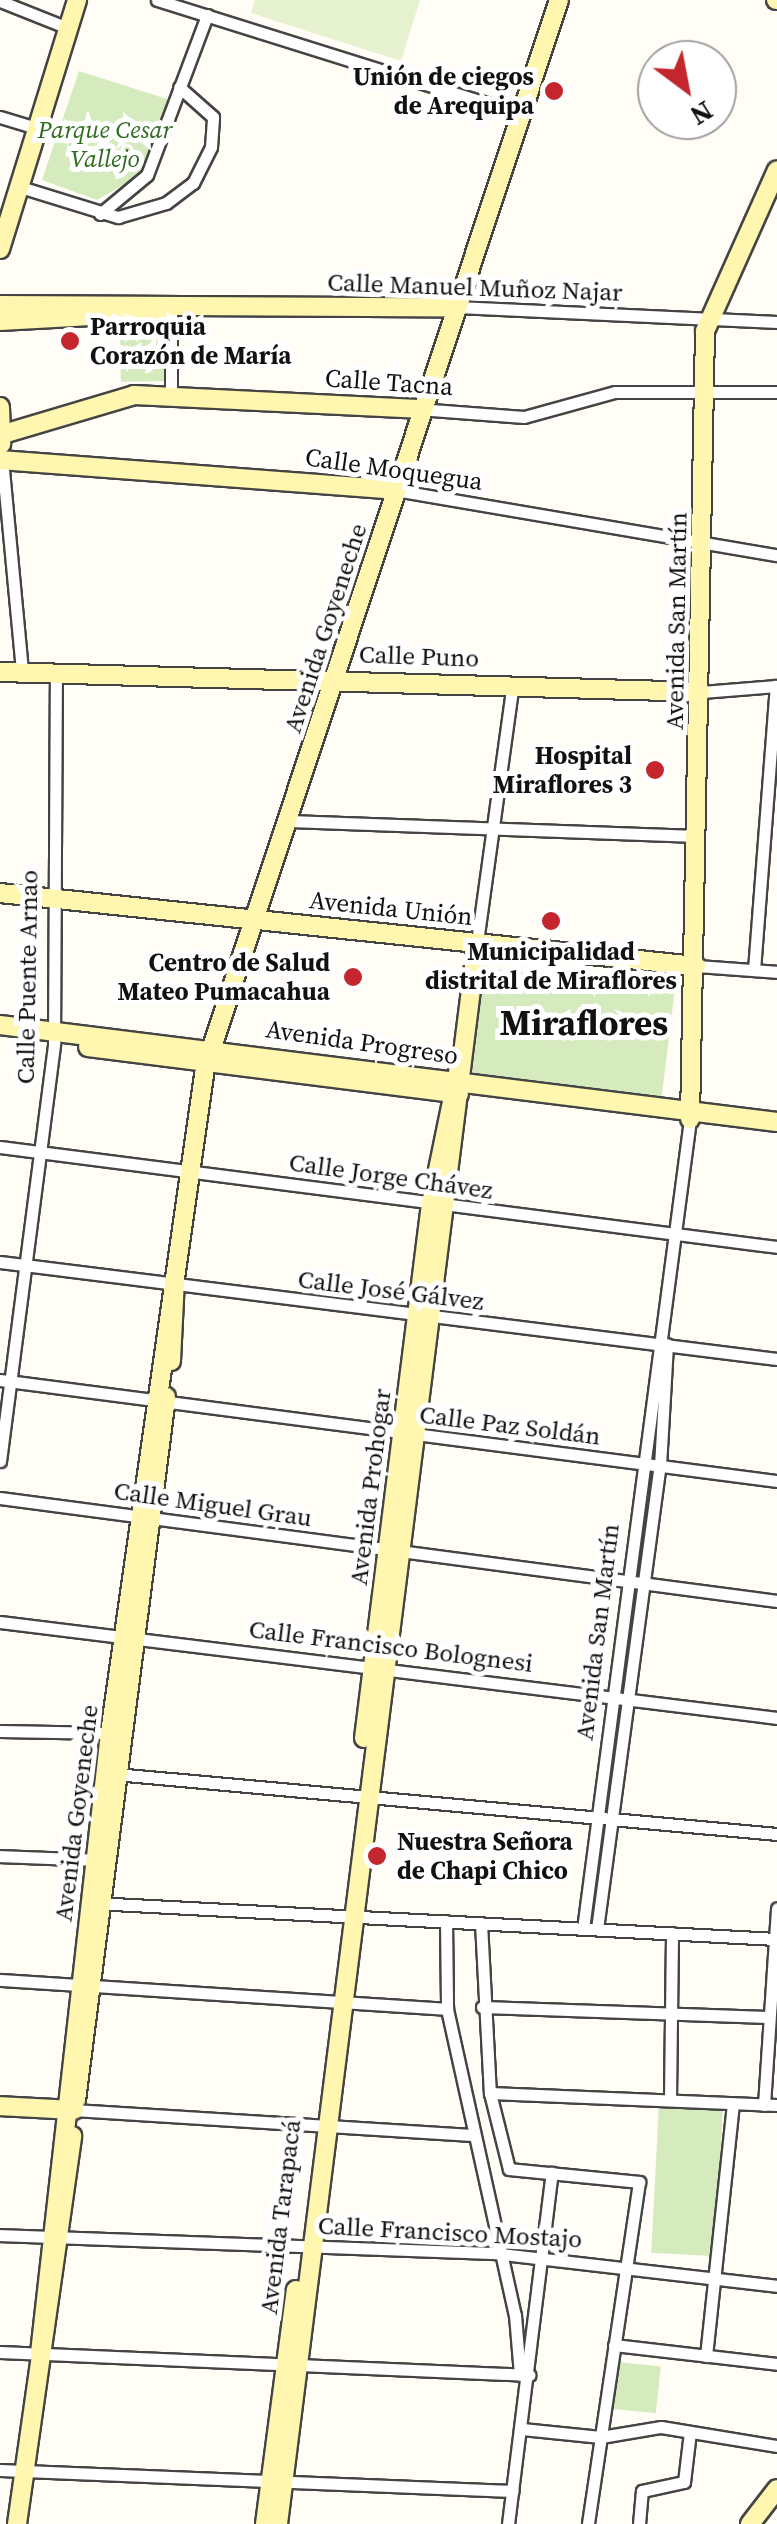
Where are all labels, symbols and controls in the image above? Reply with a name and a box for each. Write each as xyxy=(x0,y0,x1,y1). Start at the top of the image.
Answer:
north arrow xyxy=(637,40,737,140)
place label: Unión de ciegos de Arequipa xyxy=(353,62,534,121)
marker: Unión de ciegos de Arequipa xyxy=(543,80,565,102)
text: N xyxy=(683,92,721,135)
park label: Parque Cesar Vallejo xyxy=(38,115,172,174)
street label: Calle Manuel Muñoz Najar xyxy=(327,267,623,307)
place label: Parroquia Corazón de María xyxy=(90,312,292,371)
marker: Parroquia Corazón de María xyxy=(59,330,81,352)
street label: Calle Tacna xyxy=(324,363,454,401)
street label: Calle Moquegua xyxy=(303,442,485,496)
street label: Avenida San Martín xyxy=(659,512,693,730)
street label: Avenida Goyeneche xyxy=(277,520,373,736)
street label: Calle Puno xyxy=(358,639,480,673)
place label: Hospital Miraflores 3 xyxy=(493,741,632,800)
marker: Hospital Miraflores 3 xyxy=(642,757,668,783)
street label: Calle Puente Arnao xyxy=(10,870,44,1084)
street label: Avenida Unión xyxy=(308,885,474,931)
marker: Municipalidad distrital de Miraflores xyxy=(540,910,562,932)
place label: Municipalidad distrital de Miraflores xyxy=(425,937,677,996)
place label: Centro de Salud Mateo Pumacahua xyxy=(118,948,330,1007)
marker: Centro de Salud Mateo Pumacahua xyxy=(340,964,366,990)
district label: Miraflores xyxy=(500,1002,668,1044)
street label: Avenida Progreso xyxy=(264,1014,460,1070)
street label: Calle Jorge Chávez xyxy=(287,1147,495,1205)
street label: Calle José Gálvez xyxy=(296,1264,486,1316)
street label: Avenida Prohogar xyxy=(343,1387,397,1587)
street label: Calle Paz Soldán xyxy=(418,1399,602,1451)
street label: Calle Miguel Grau xyxy=(112,1475,314,1533)
street label: Avenida San Martín xyxy=(569,1522,625,1742)
street label: Calle Francisco Bolognesi xyxy=(247,1614,535,1678)
street label: Avenida Goyeneche xyxy=(48,1703,104,1923)
place label: Nuestra Señora de Chapi Chico xyxy=(397,1827,573,1886)
marker: Nuestra Señora de Chapi Chico xyxy=(366,1845,388,1867)
street label: Avenida Tarapacá xyxy=(253,2118,307,2316)
street label: Calle Francisco Mostajo xyxy=(317,2210,583,2254)

